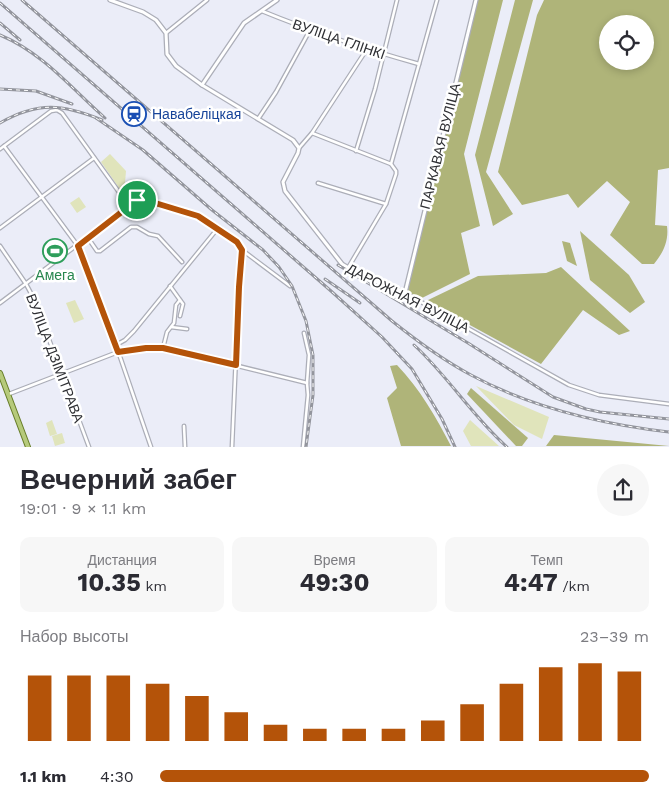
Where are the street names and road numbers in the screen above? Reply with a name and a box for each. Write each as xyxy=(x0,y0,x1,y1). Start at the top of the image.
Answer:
street label: ВУЛІЦА ГЛІНКІ xyxy=(291,16,387,62)
street label: ПАРКАВАЯ ВУЛІЦА xyxy=(417,81,464,211)
street label: ДАРОЖНАЯ ВУЛІЦА xyxy=(344,260,473,336)
street label: ВУЛІЦА ДЗІМІТРАВА xyxy=(23,291,87,425)

